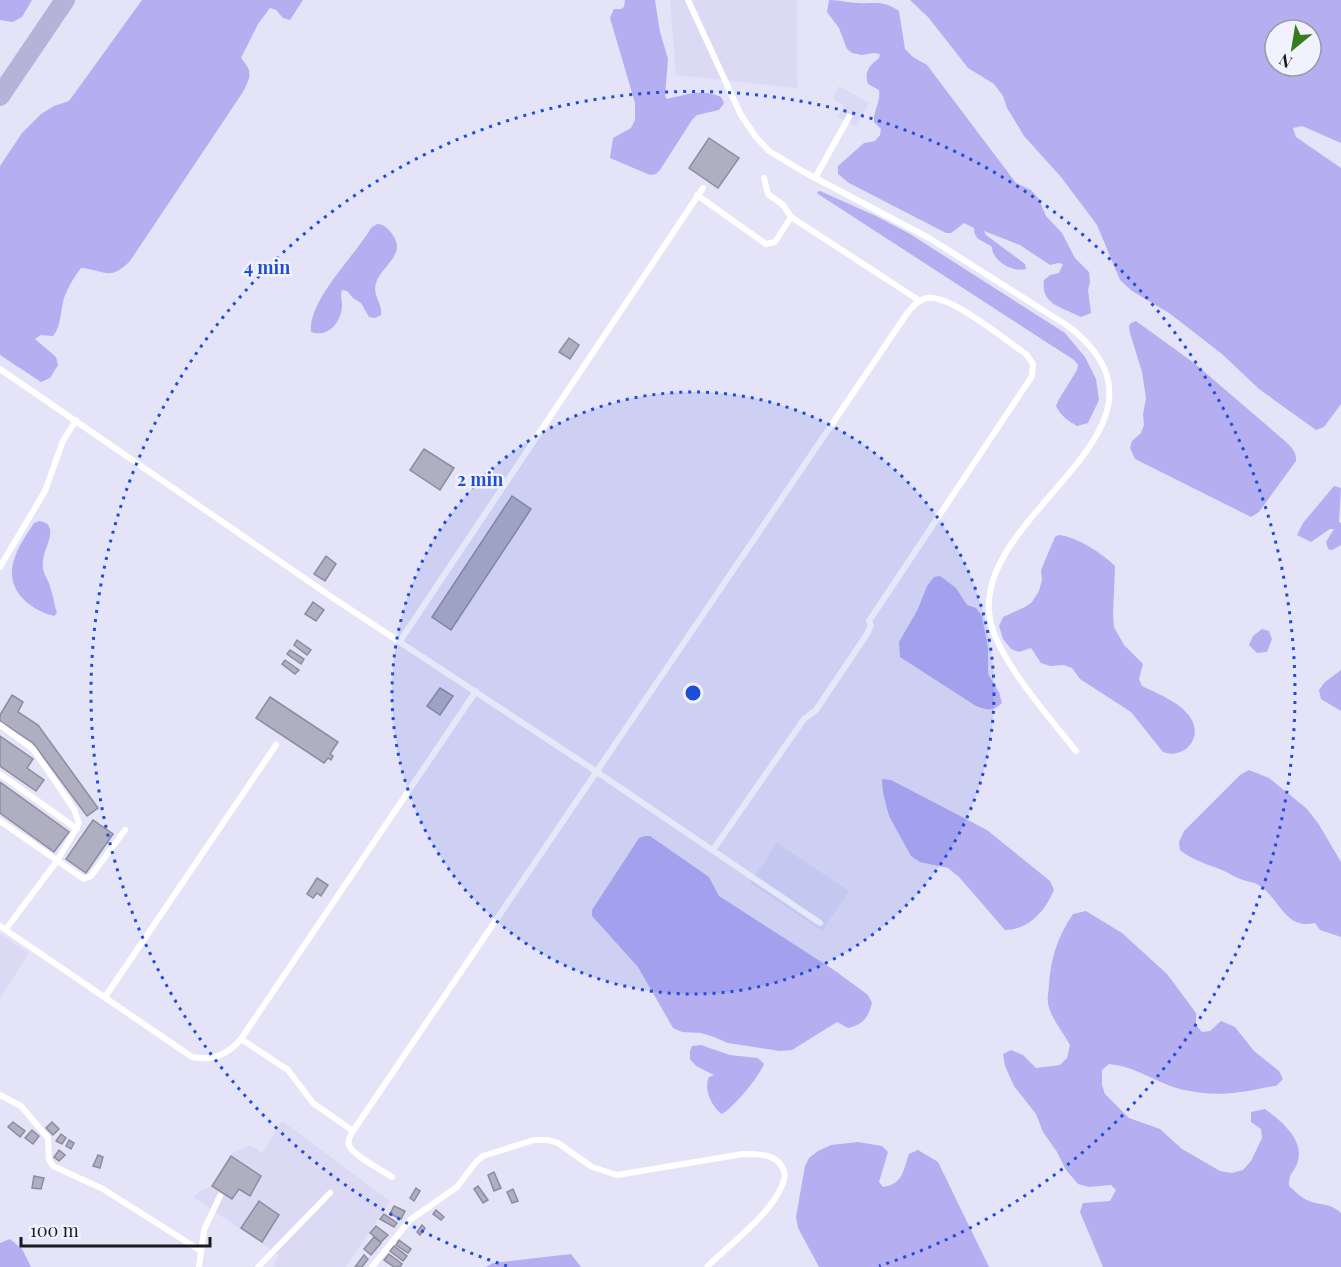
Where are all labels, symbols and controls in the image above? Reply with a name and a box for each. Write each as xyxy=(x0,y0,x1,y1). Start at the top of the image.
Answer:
north arrow xyxy=(1263,18,1323,78)
text: N xyxy=(1275,49,1296,73)
text: 4 min xyxy=(244,255,290,279)
text: 2 min xyxy=(457,467,503,491)
centre of rings xyxy=(683,683,703,703)
scale bar xyxy=(21,1210,210,1248)
text: 100 m xyxy=(30,1218,79,1242)

